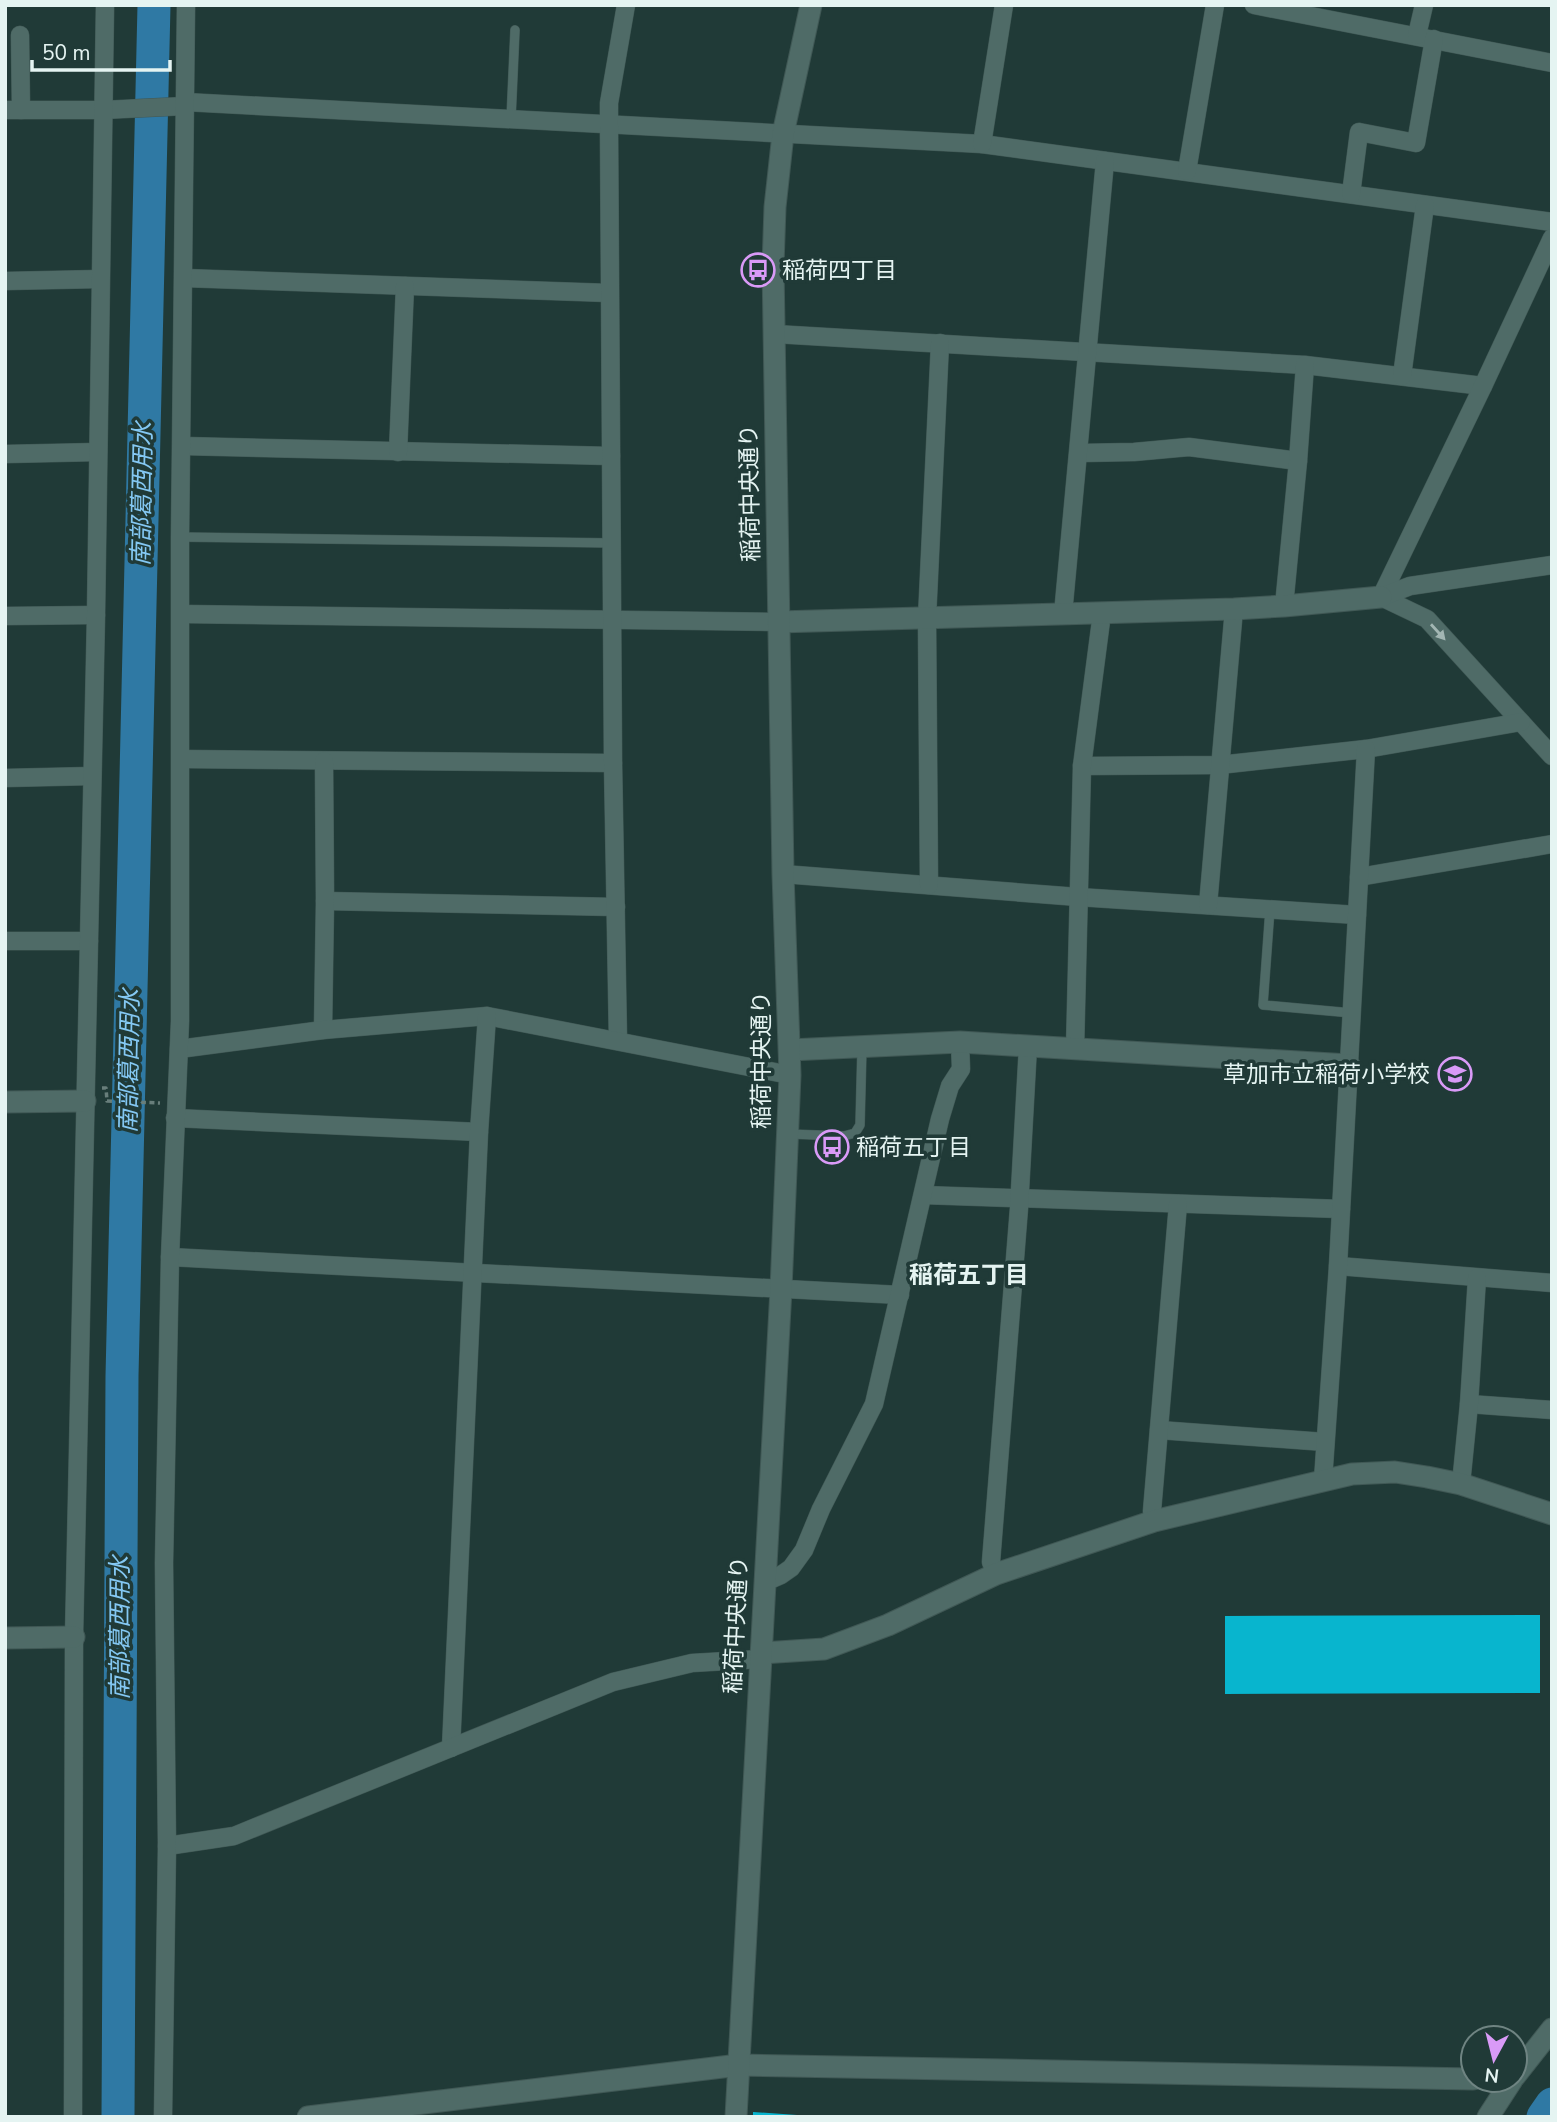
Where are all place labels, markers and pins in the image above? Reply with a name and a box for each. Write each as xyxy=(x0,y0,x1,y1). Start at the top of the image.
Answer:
bus stop icon: 稲荷四丁目 xyxy=(739,251,777,289)
place label: 稲荷四丁目 xyxy=(782,255,897,286)
school or university icon: 草加市立稲荷小学校 xyxy=(1436,1055,1474,1093)
place label: 草加市立稲荷小学校 xyxy=(1223,1059,1430,1090)
bus stop icon: 稲荷五丁目 xyxy=(813,1128,851,1166)
place label: 稲荷五丁目 xyxy=(856,1132,971,1163)

